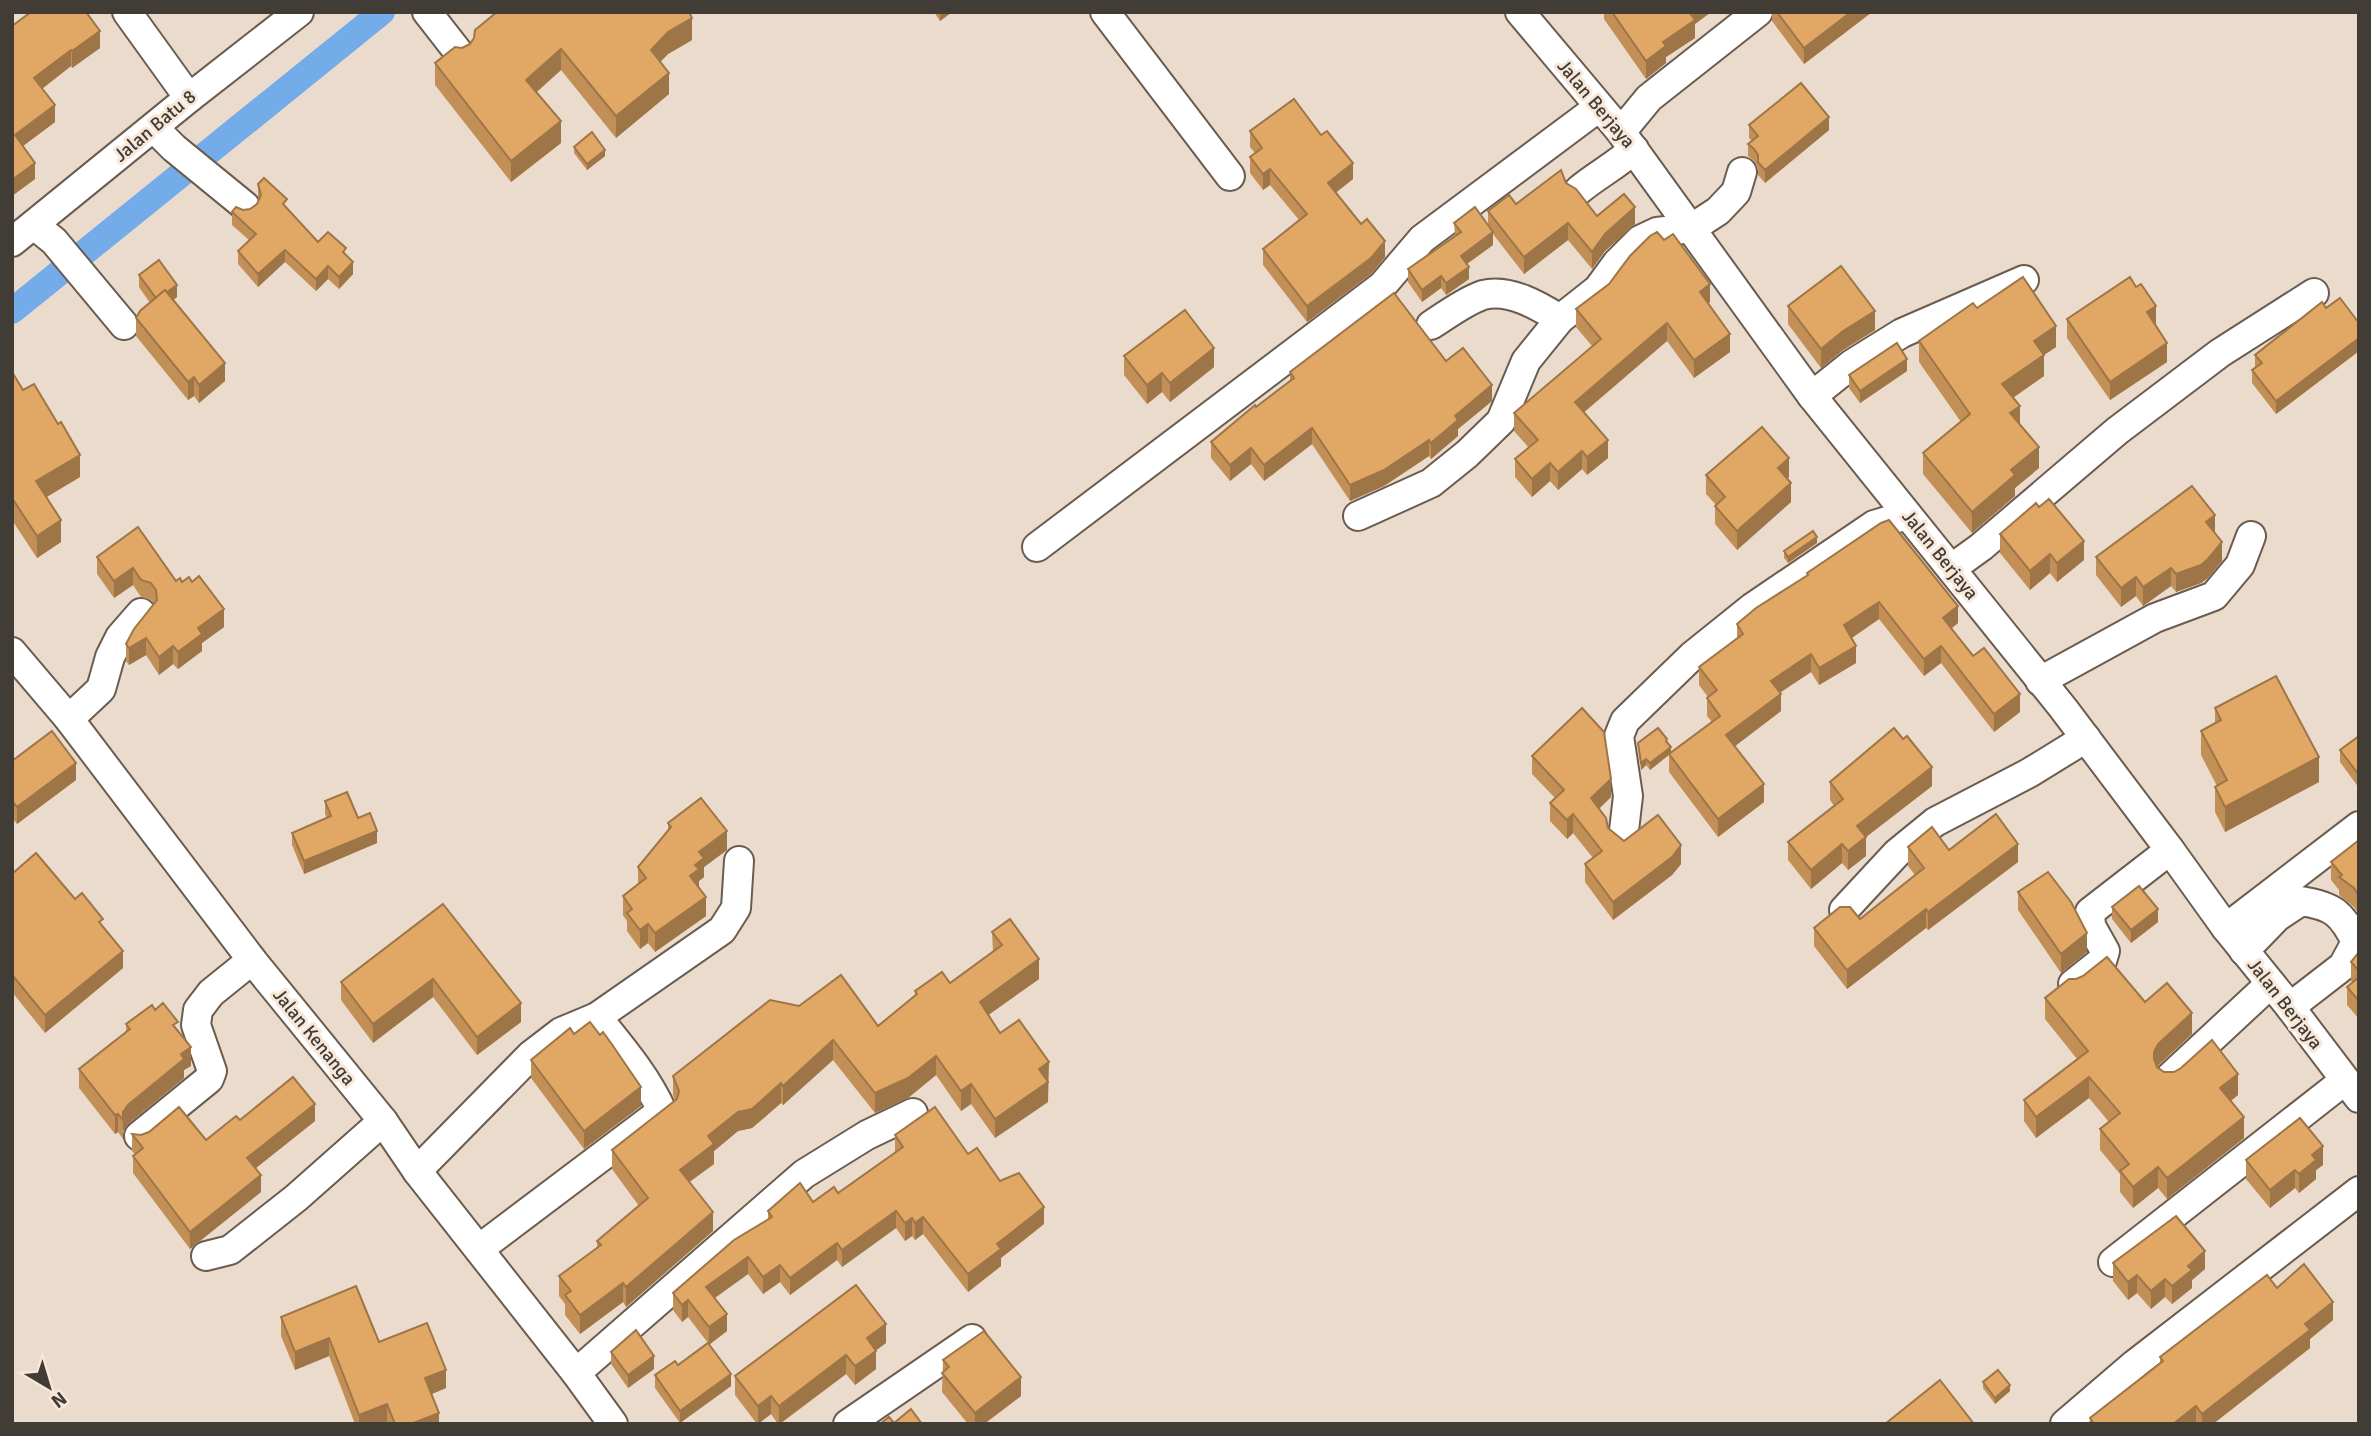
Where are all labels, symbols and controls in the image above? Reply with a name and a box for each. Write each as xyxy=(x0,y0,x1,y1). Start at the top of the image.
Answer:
street label: Jalan Berjaya xyxy=(1552,55,1640,153)
street label: Jalan Batu 8 xyxy=(109,85,201,167)
street label: Jalan Berjaya xyxy=(1896,505,1984,605)
street label: Jalan Berjaya xyxy=(2242,954,2328,1054)
street label: Jalan Kenanga xyxy=(268,984,360,1090)
north arrow xyxy=(14,1352,84,1422)
text: N xyxy=(46,1386,71,1413)

